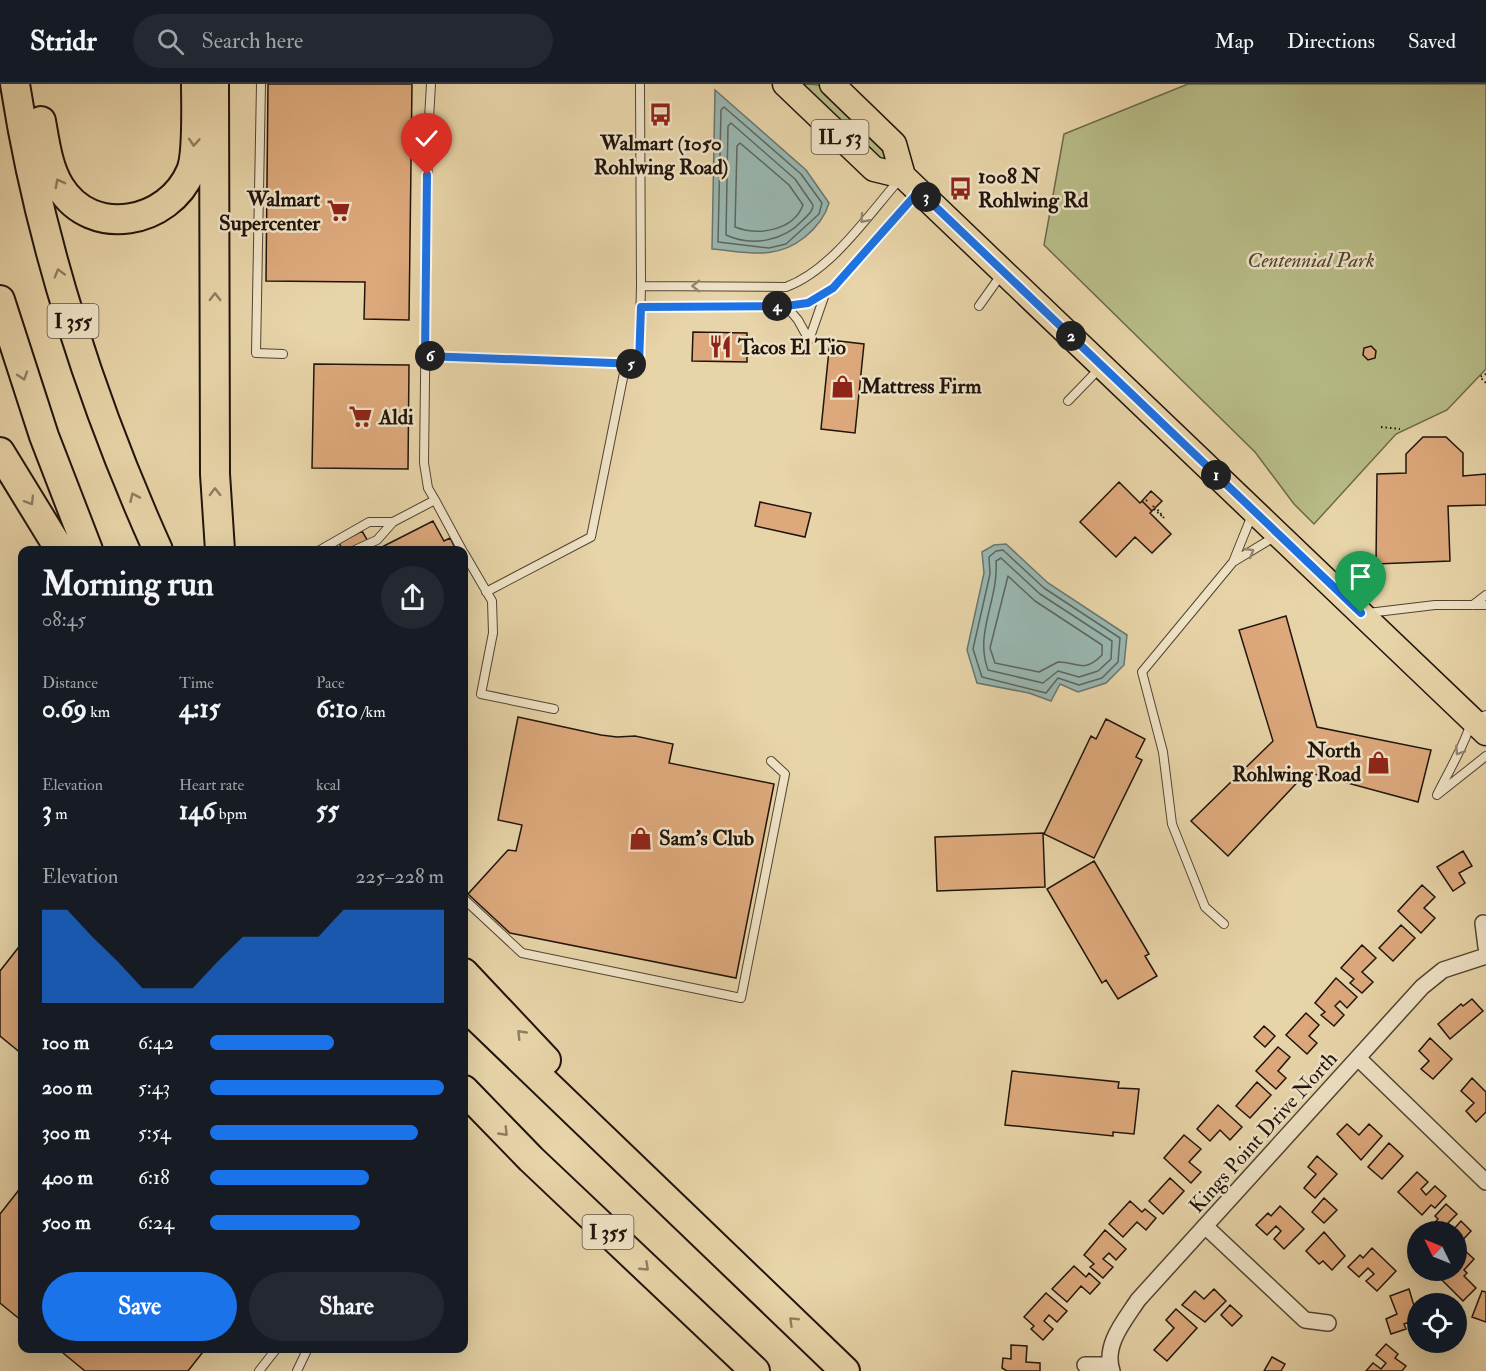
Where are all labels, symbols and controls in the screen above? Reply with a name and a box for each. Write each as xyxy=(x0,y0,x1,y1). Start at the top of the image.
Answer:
search box xyxy=(133,14,553,68)
text: Stridr xyxy=(30,24,97,59)
icon: search xyxy=(154,25,187,58)
text: Search here xyxy=(202,27,303,55)
text: Map xyxy=(1214,28,1254,55)
text: Directions xyxy=(1287,28,1375,55)
text: Saved xyxy=(1408,28,1456,55)
bus stop icon: Walmart (1050 Rohlwing Road) xyxy=(648,102,674,128)
pin xyxy=(401,113,452,175)
road number: IL 53 xyxy=(812,120,868,154)
icon: check xyxy=(410,122,443,155)
place label: Walmart (1050 Rohlwing Road) xyxy=(594,130,728,181)
one-way arrow xyxy=(188,138,201,147)
place label: 1008 N Rohlwing Rd xyxy=(978,163,1089,214)
bus stop icon: 1008 N Rohlwing Rd xyxy=(947,175,973,201)
one-way arrow xyxy=(55,179,66,190)
pin: 3 xyxy=(911,182,941,212)
place label: Walmart Supercenter xyxy=(219,186,321,237)
text: 3 xyxy=(923,187,929,207)
supermarket icon: Walmart Supercenter xyxy=(325,198,351,224)
one-way arrow xyxy=(860,212,871,223)
park label: Centennial Park xyxy=(1247,247,1375,274)
one-way arrow xyxy=(53,268,66,278)
one-way arrow xyxy=(692,280,701,292)
pin: 4 xyxy=(762,291,792,321)
one-way arrow xyxy=(209,293,221,302)
text: 4 xyxy=(773,296,781,316)
road number: I 355 xyxy=(48,304,98,338)
pin: 2 xyxy=(1056,321,1086,351)
text: 2 xyxy=(1067,326,1075,346)
restaurant icon: Tacos El Tio xyxy=(707,334,733,360)
place label: Tacos El Tio xyxy=(737,334,846,361)
pin: 6 xyxy=(415,341,445,371)
text: 6 xyxy=(426,346,434,366)
pin: 5 xyxy=(616,349,646,379)
text: 5 xyxy=(627,354,635,374)
one-way arrow xyxy=(16,370,28,381)
shop icon: Mattress Firm xyxy=(830,373,856,399)
place label: Mattress Firm xyxy=(860,373,982,400)
supermarket icon: Aldi xyxy=(348,404,374,430)
place label: Aldi xyxy=(378,404,414,431)
pin: 1 xyxy=(1201,460,1231,490)
text: 1 xyxy=(1213,465,1219,485)
one-way arrow xyxy=(209,488,221,497)
one-way arrow xyxy=(129,493,141,504)
one-way arrow xyxy=(23,495,34,506)
one-way arrow xyxy=(1244,547,1254,559)
pin xyxy=(1335,551,1386,613)
icon: arrive xyxy=(1344,560,1377,593)
text: Morning run xyxy=(42,564,214,605)
button: share xyxy=(381,566,444,629)
text: 08:45 xyxy=(42,607,86,632)
text: Distance xyxy=(42,673,98,693)
text: Time xyxy=(179,673,214,693)
text: Pace xyxy=(316,673,345,693)
text: 0.69 xyxy=(42,693,87,725)
text: 4:15 xyxy=(179,693,220,725)
text: 6:10 xyxy=(316,693,358,725)
text: km xyxy=(87,702,110,722)
text: /km xyxy=(358,702,386,722)
place label: North Rohlwing Road xyxy=(1232,737,1362,788)
one-way arrow xyxy=(1455,745,1467,755)
shop icon: North Rohlwing Road xyxy=(1366,749,1392,775)
text: Elevation xyxy=(42,775,103,795)
text: Heart rate xyxy=(179,775,244,795)
text: kcal xyxy=(316,775,341,795)
text: 3 xyxy=(42,795,52,827)
text: 146 xyxy=(179,795,215,827)
text: 55 xyxy=(316,795,339,827)
text: m xyxy=(52,804,68,824)
text: bpm xyxy=(215,804,247,824)
shop icon: Sam's Club xyxy=(628,825,654,851)
place label: Sam's Club xyxy=(659,825,755,852)
text: Elevation xyxy=(42,864,118,889)
text: 225–228 m xyxy=(355,864,444,889)
text: 100 m xyxy=(42,1030,89,1055)
text: 6:42 xyxy=(138,1030,174,1055)
one-way arrow xyxy=(517,1031,528,1041)
street label: Kings Point Drive North xyxy=(1183,1046,1343,1219)
text: 200 m xyxy=(42,1075,92,1100)
text: 5:43 xyxy=(138,1075,170,1100)
text: 300 m xyxy=(42,1120,90,1145)
text: 5:54 xyxy=(138,1120,171,1145)
one-way arrow xyxy=(497,1124,508,1135)
text: 400 m xyxy=(42,1165,93,1190)
text: 6:18 xyxy=(138,1165,170,1190)
text: 500 m xyxy=(42,1210,91,1235)
text: 6:24 xyxy=(138,1210,174,1235)
road number: I 355 xyxy=(582,1215,634,1249)
north arrow xyxy=(1407,1221,1467,1281)
map controls xyxy=(1407,1221,1467,1353)
one-way arrow xyxy=(638,1260,649,1271)
button: Save xyxy=(42,1272,237,1341)
button: Share xyxy=(249,1272,444,1341)
button: locate xyxy=(1407,1293,1467,1353)
one-way arrow xyxy=(790,1317,801,1328)

